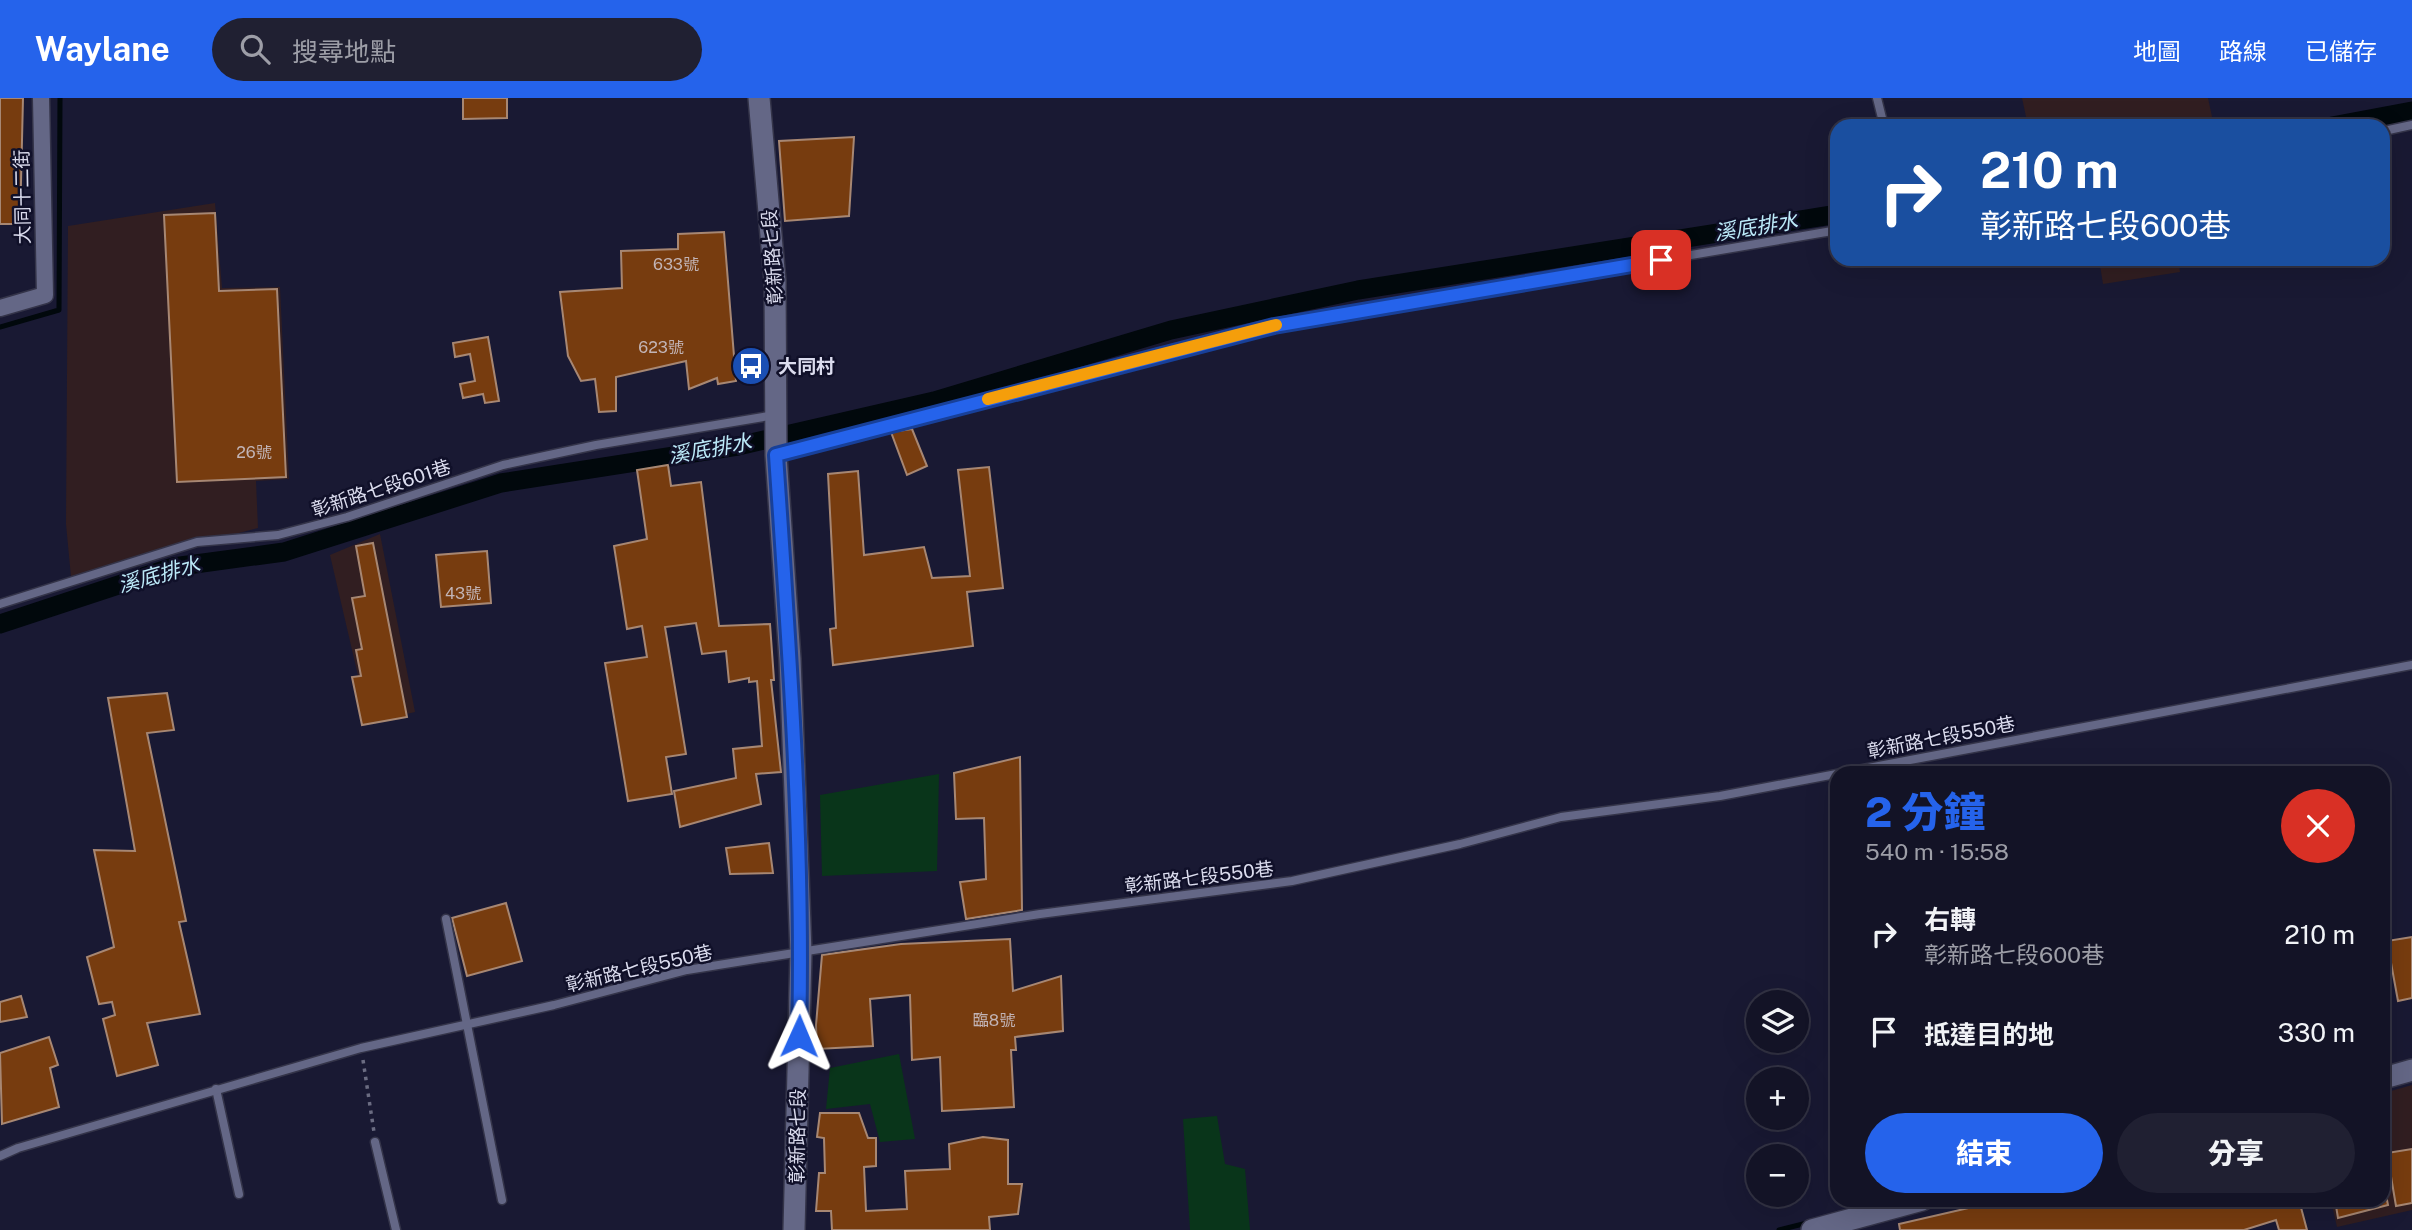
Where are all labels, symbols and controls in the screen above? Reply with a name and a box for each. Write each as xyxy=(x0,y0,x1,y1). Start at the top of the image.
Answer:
search box xyxy=(212,18,702,81)
text: Waylane xyxy=(35,30,170,68)
icon: search xyxy=(236,30,274,68)
text: 搜尋地點 xyxy=(292,36,396,67)
text: 地圖 xyxy=(2133,37,2181,65)
text: 路線 xyxy=(2219,37,2267,65)
text: 已儲存 xyxy=(2305,37,2377,65)
text: 210 m xyxy=(1980,141,2119,199)
icon: right xyxy=(1865,147,1956,238)
street label: 大同十二街 xyxy=(10,149,34,245)
water label: 溪底排水 xyxy=(1712,207,1800,245)
text: 彰新路七段600巷 xyxy=(1980,207,2231,244)
street label: 彰新路七段 xyxy=(758,209,786,305)
pin xyxy=(1631,230,1691,290)
icon: arrive xyxy=(1642,241,1680,279)
house number: 633號 xyxy=(653,255,699,274)
house number: 623號 xyxy=(638,338,684,357)
bus stop icon: 大同村 xyxy=(730,345,772,387)
place label: 大同村 xyxy=(778,355,835,377)
water label: 溪底排水 xyxy=(666,429,754,468)
house number: 26號 xyxy=(236,443,272,462)
street label: 彰新路七段601巷 xyxy=(309,455,453,521)
water label: 溪底排水 xyxy=(115,551,204,597)
house number: 43號 xyxy=(445,584,481,603)
street label: 彰新路七段550巷 xyxy=(1865,712,2017,762)
text: 2 分鐘 xyxy=(1865,787,1986,836)
button: close xyxy=(2281,789,2355,863)
text: 540 m · 15:58 xyxy=(1865,838,2009,865)
street label: 彰新路七段550巷 xyxy=(1123,857,1275,897)
text: 右轉 xyxy=(1924,904,1976,935)
icon: right xyxy=(1865,915,1903,953)
text: 210 m xyxy=(2284,919,2355,950)
street label: 彰新路七段550巷 xyxy=(563,940,715,996)
text: 彰新路七段600巷 xyxy=(1924,941,2104,968)
map controls xyxy=(1746,990,1809,1207)
button: layers xyxy=(1746,990,1809,1053)
position arrow xyxy=(762,999,836,1073)
house number: 臨8號 xyxy=(973,1011,1015,1030)
icon: arrive xyxy=(1865,1013,1903,1051)
text: 330 m xyxy=(2278,1017,2355,1048)
text: 抵達目的地 xyxy=(1924,1019,2054,1050)
button: + xyxy=(1746,1067,1809,1130)
street label: 彰新路七段 xyxy=(785,1088,809,1184)
button: 結束 xyxy=(1865,1113,2103,1193)
button: 分享 xyxy=(2117,1113,2355,1193)
button: − xyxy=(1746,1144,1809,1207)

